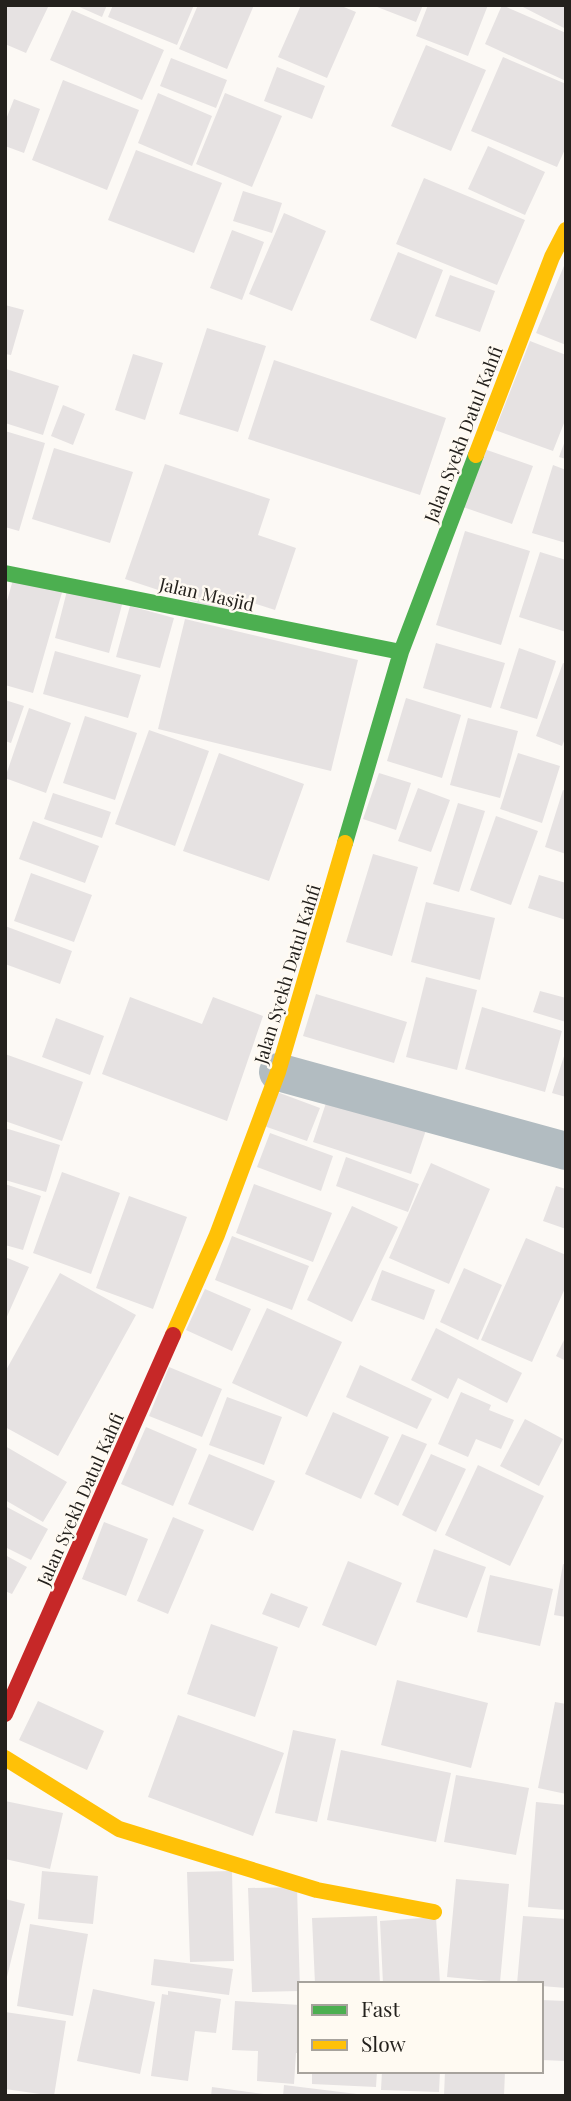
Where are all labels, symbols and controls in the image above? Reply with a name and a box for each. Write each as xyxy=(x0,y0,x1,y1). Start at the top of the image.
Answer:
street label: Jalan Syekh Datul Kahfi xyxy=(418,342,508,526)
street label: Jalan Masjid xyxy=(156,571,257,617)
street label: Jalan Syekh Datul Kahfi xyxy=(248,881,326,1068)
street label: Jalan Syekh Datul Kahfi xyxy=(31,1409,129,1590)
legend xyxy=(298,1982,543,2073)
text: Fast xyxy=(361,1994,400,2022)
text: Slow xyxy=(361,2029,406,2057)

